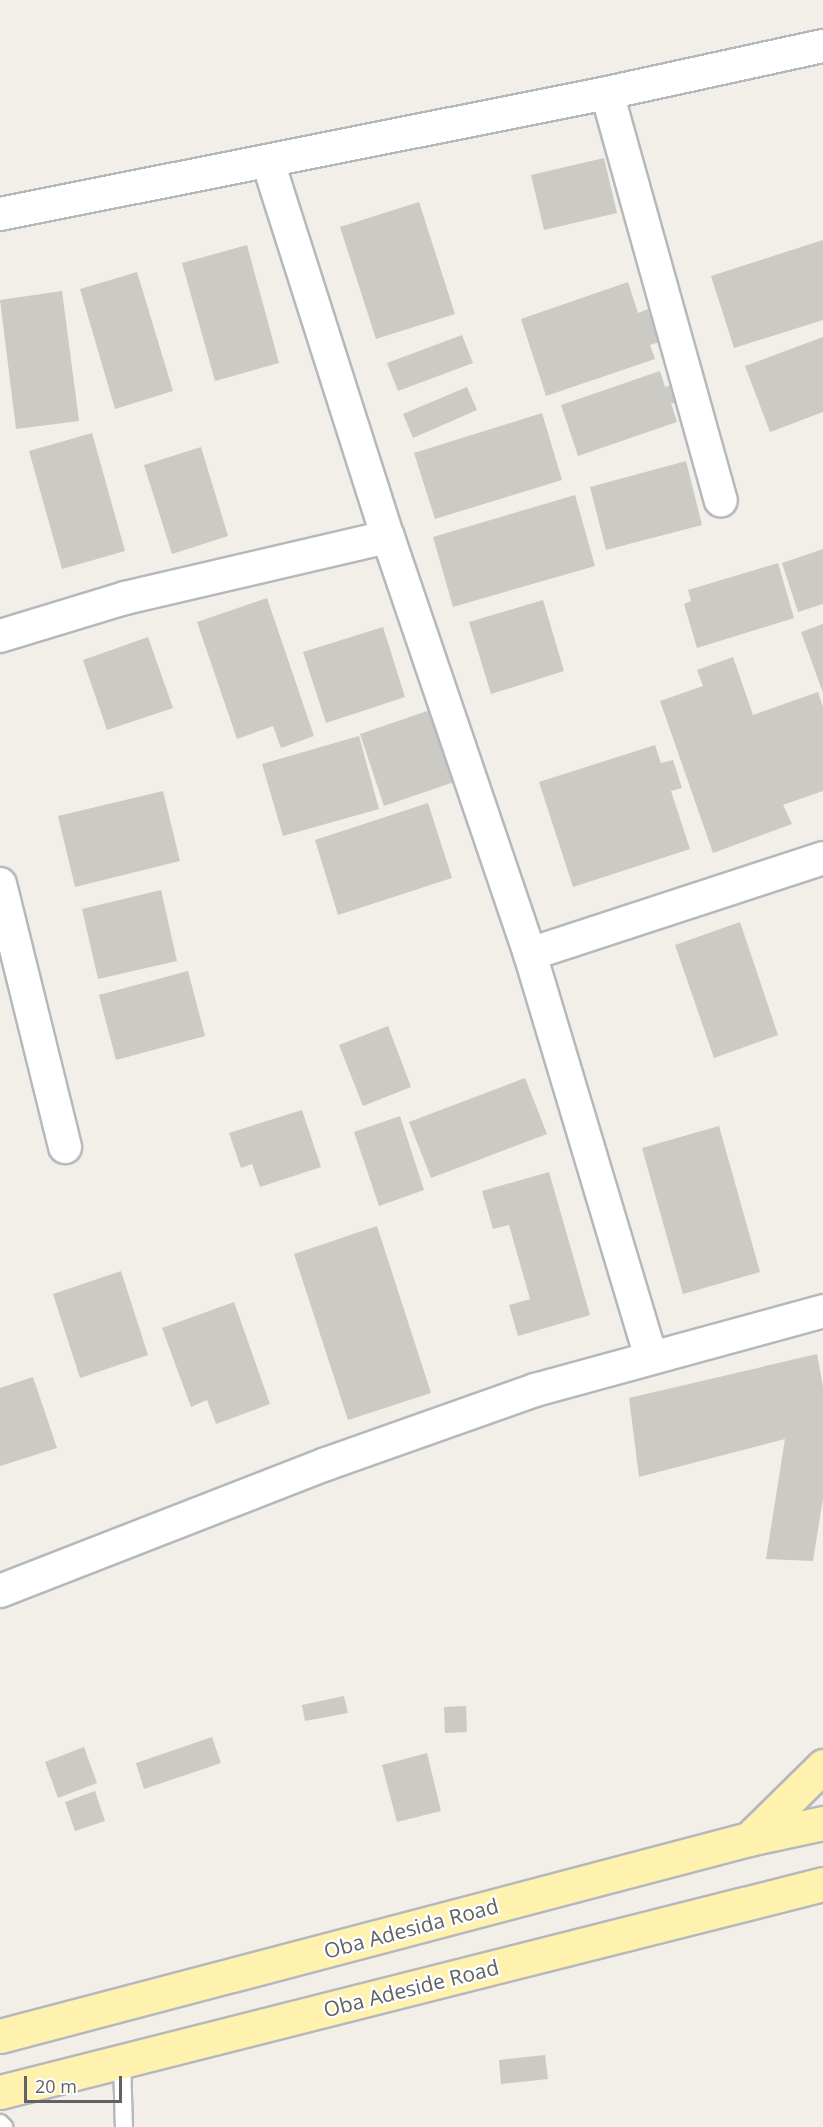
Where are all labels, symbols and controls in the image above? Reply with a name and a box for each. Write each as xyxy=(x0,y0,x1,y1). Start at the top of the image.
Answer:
street label: Oba Adesida Road xyxy=(321,1893,501,1963)
street label: Oba Adeside Road xyxy=(321,1954,501,2022)
scale bar xyxy=(27,2064,124,2102)
text: 20 m xyxy=(35,2074,77,2098)

